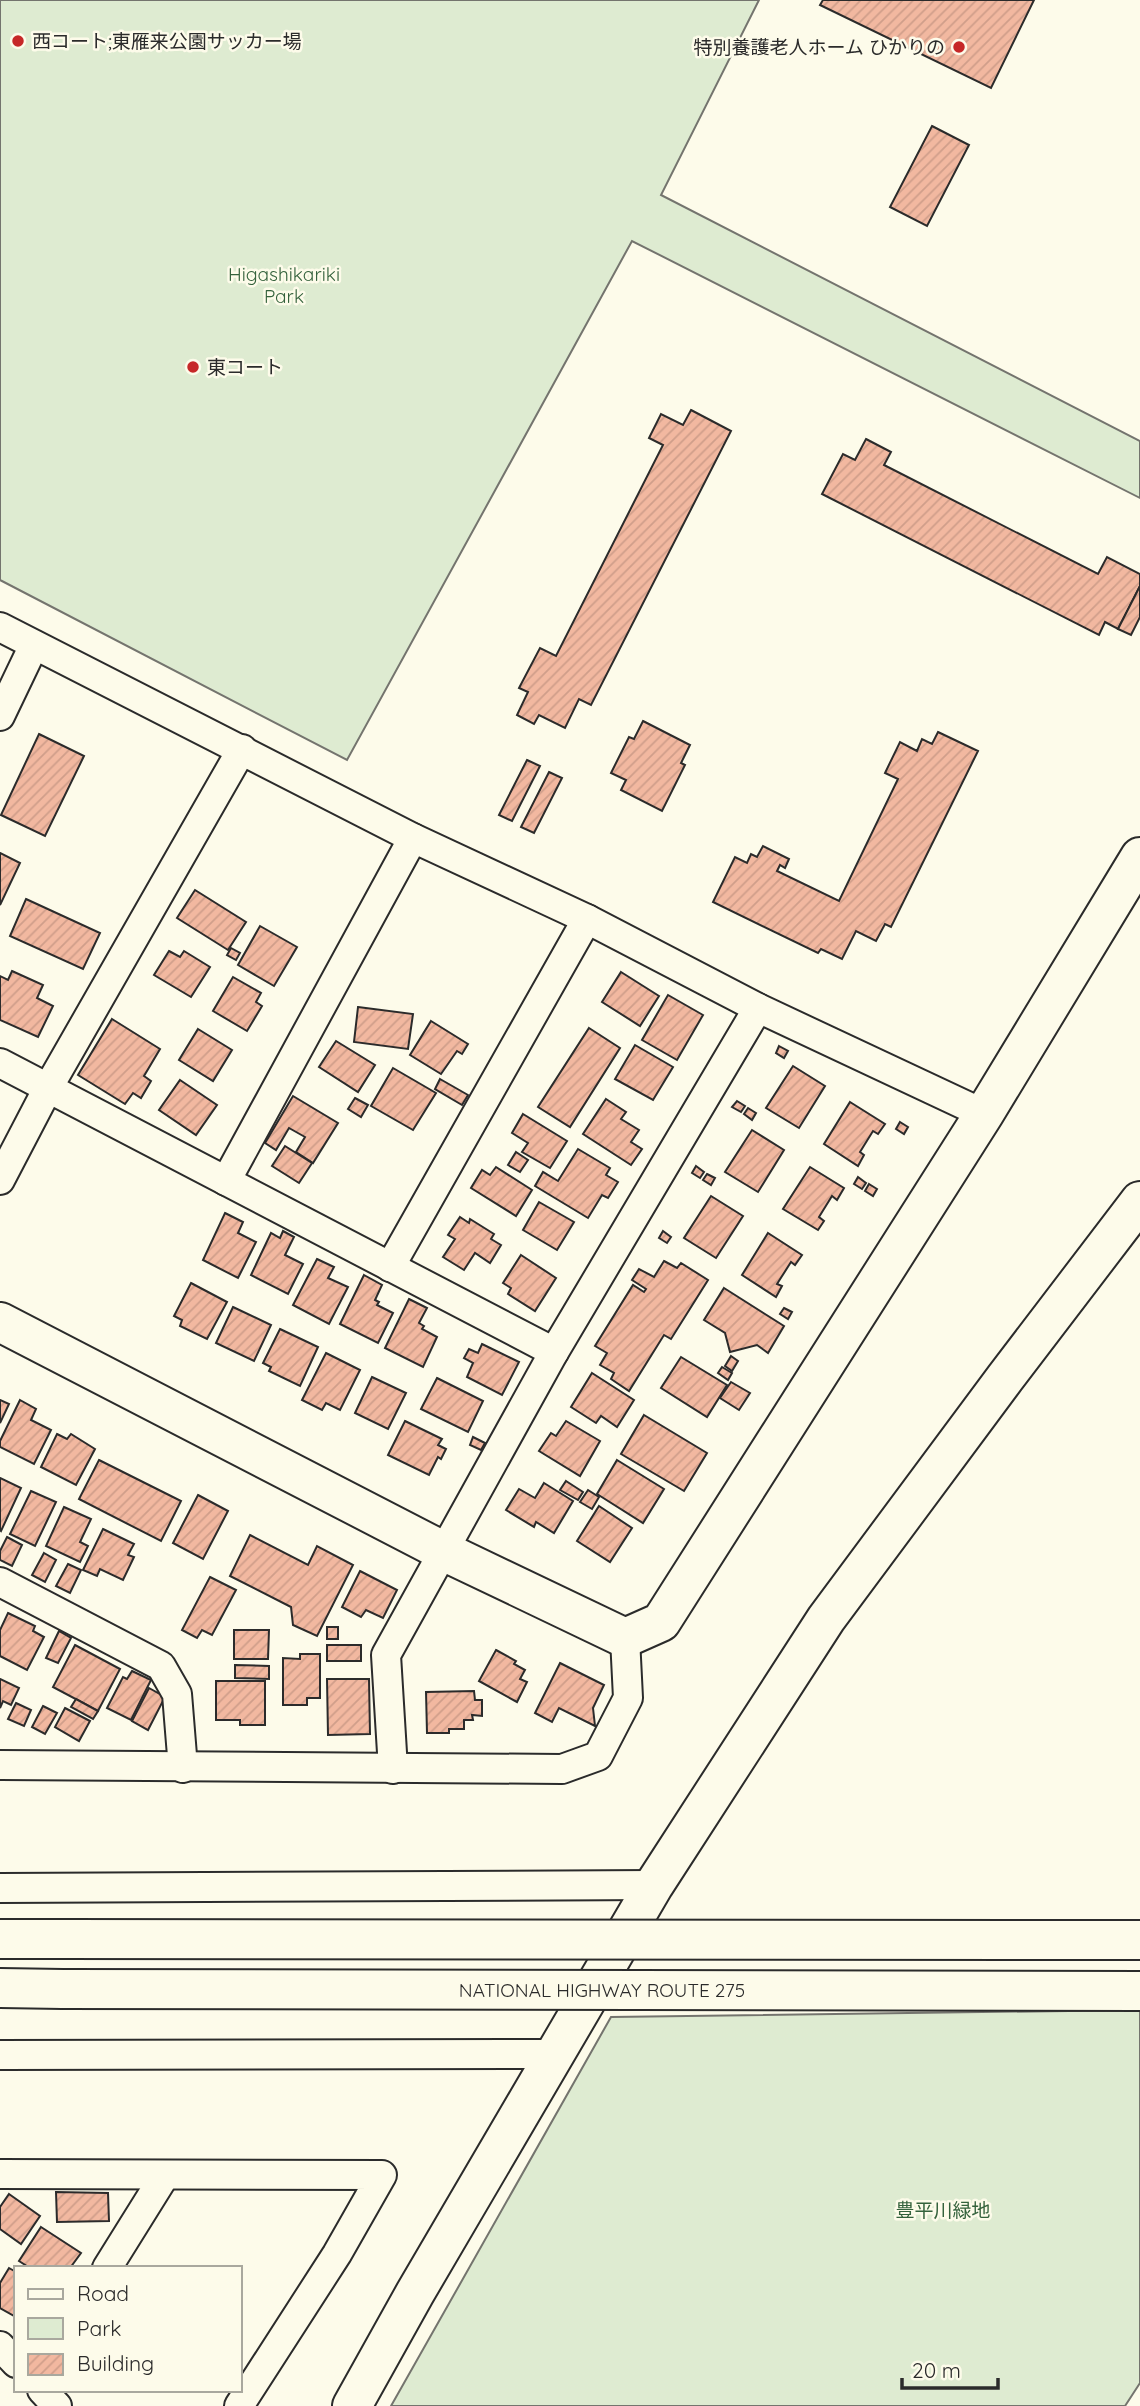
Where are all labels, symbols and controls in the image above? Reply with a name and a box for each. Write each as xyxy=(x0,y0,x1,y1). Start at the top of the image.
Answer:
place label: 西コート;東雁来公園サッカー場 xyxy=(32,29,302,53)
marker: 西コート;東雁来公園サッカー場 xyxy=(10,33,26,49)
place label: 特別養護老人ホーム ひかりの xyxy=(693,35,945,59)
marker: 特別養護老人ホーム ひかりの xyxy=(951,39,967,55)
park label: Higashikariki Park xyxy=(228,262,340,308)
place label: 東コート xyxy=(207,355,283,379)
marker: 東コート xyxy=(185,359,201,375)
street label: NATIONAL HIGHWAY ROUTE 275 xyxy=(459,1978,745,2002)
park label: 豊平川緑地 xyxy=(895,2198,991,2222)
legend xyxy=(14,2266,242,2392)
text: Road xyxy=(77,2280,129,2306)
text: Park xyxy=(77,2315,121,2341)
scale bar xyxy=(902,2346,998,2390)
text: Building xyxy=(77,2350,154,2376)
text: 20 m xyxy=(912,2357,961,2383)

